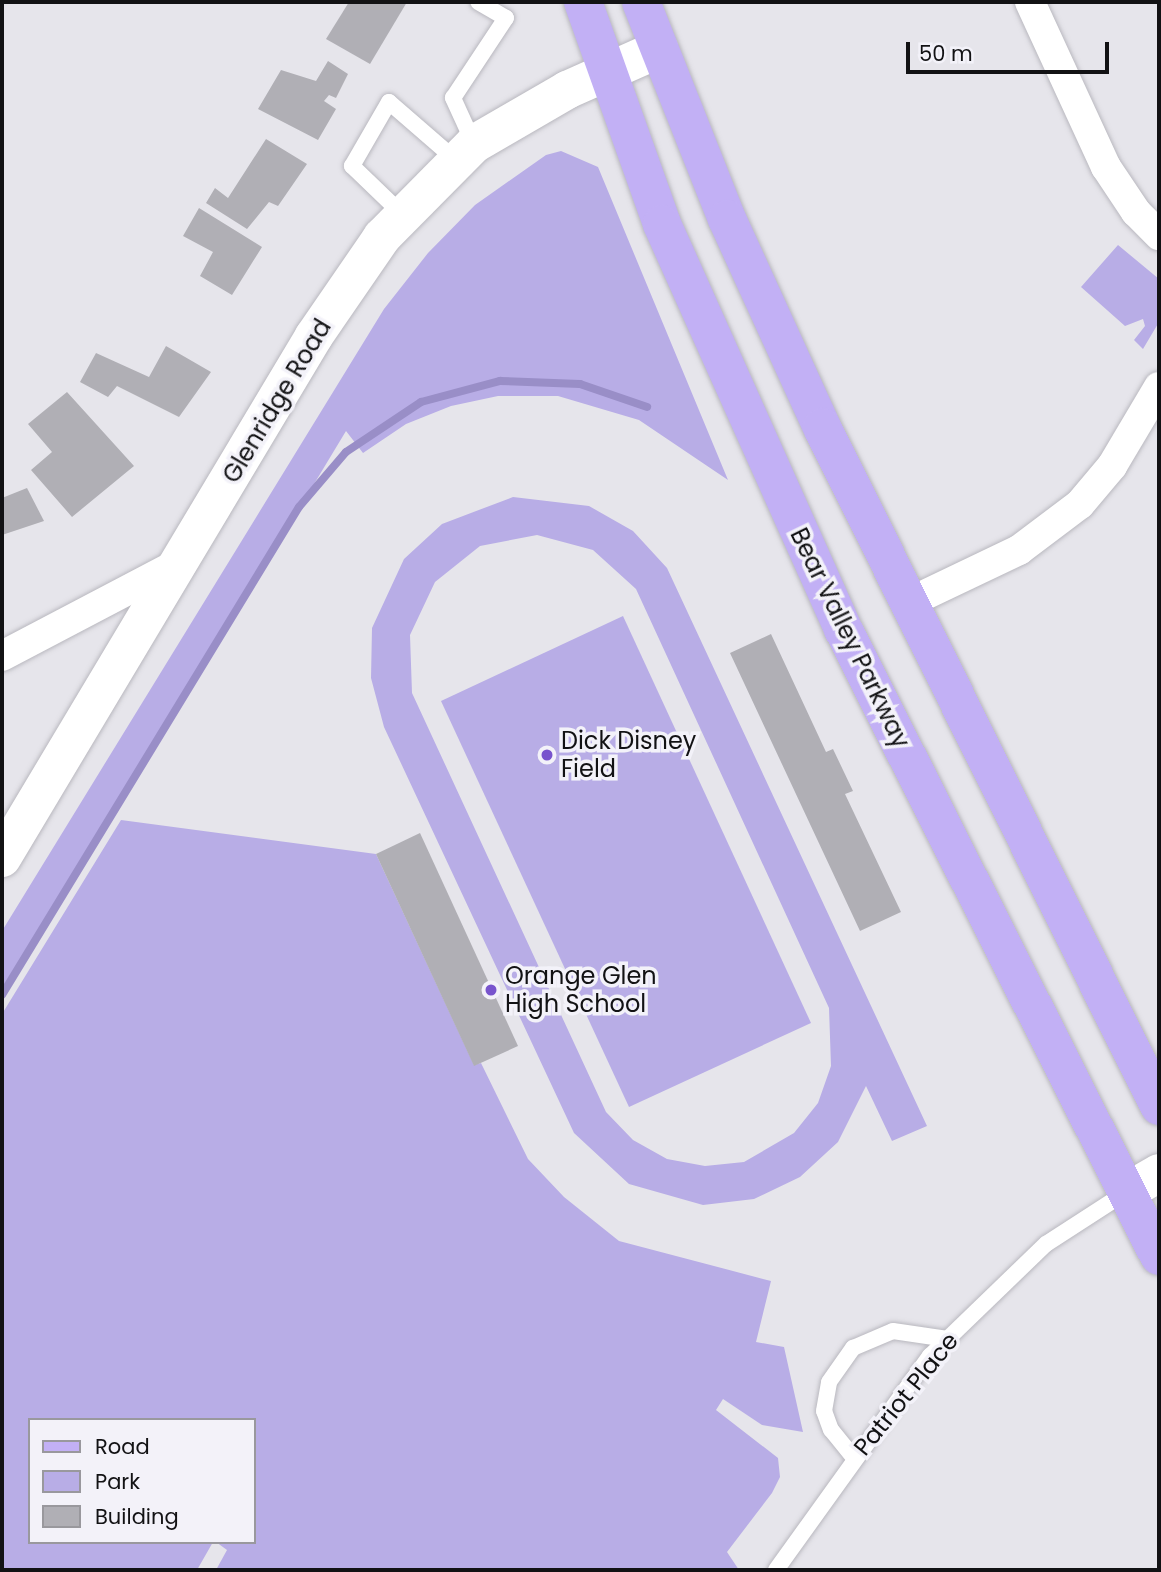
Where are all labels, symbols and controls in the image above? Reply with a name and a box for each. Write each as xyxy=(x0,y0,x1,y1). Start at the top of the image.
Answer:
scale bar xyxy=(909,28,1112,72)
text: 50 m xyxy=(919,39,973,68)
street label: Glenridge Road xyxy=(217,314,337,488)
street label: Bear Valley Parkway xyxy=(784,523,916,753)
place label: Dick Disney Field xyxy=(561,727,696,783)
marker: Dick Disney Field xyxy=(539,747,555,763)
place label: Orange Glen High School xyxy=(505,962,657,1018)
marker: Orange Glen High School xyxy=(483,982,499,998)
street label: Patriot Place xyxy=(848,1327,964,1461)
legend xyxy=(28,1418,256,1544)
text: Road xyxy=(95,1432,150,1461)
text: Park xyxy=(95,1467,140,1496)
text: Building xyxy=(95,1502,179,1531)

